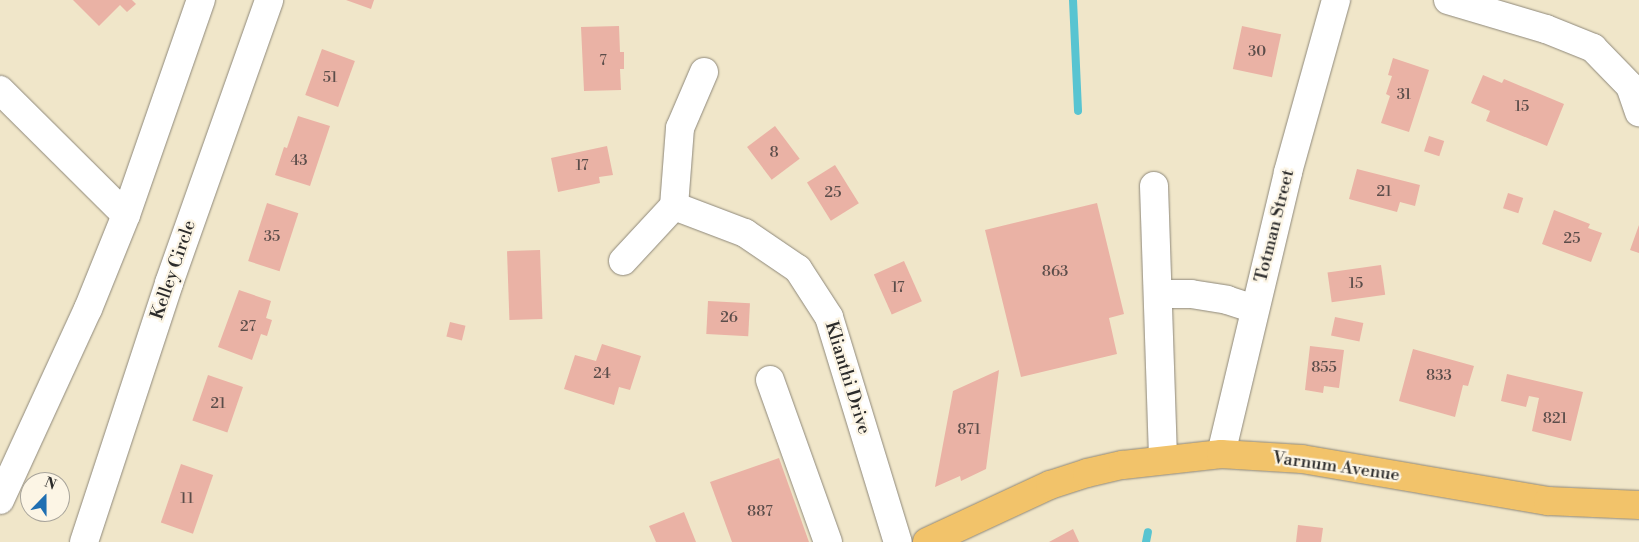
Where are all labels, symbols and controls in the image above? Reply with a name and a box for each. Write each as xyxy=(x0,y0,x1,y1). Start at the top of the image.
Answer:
house number: 30 xyxy=(1248,43,1266,61)
house number: 7 xyxy=(599,52,607,70)
house number: 51 xyxy=(323,69,337,87)
house number: 31 xyxy=(1397,86,1411,104)
house number: 15 xyxy=(1515,98,1529,116)
house number: 8 xyxy=(769,144,779,162)
house number: 43 xyxy=(290,152,308,170)
house number: 17 xyxy=(575,157,589,175)
street label: Totman Street xyxy=(1251,167,1299,285)
house number: 21 xyxy=(1376,183,1392,201)
house number: 25 xyxy=(825,184,841,202)
street label: Kelley Circle xyxy=(147,218,201,322)
house number: 35 xyxy=(264,228,280,246)
house number: 25 xyxy=(1564,230,1580,248)
house number: 863 xyxy=(1042,263,1068,281)
house number: 15 xyxy=(1349,275,1363,293)
house number: 17 xyxy=(891,279,905,297)
house number: 26 xyxy=(720,309,738,327)
house number: 27 xyxy=(240,318,256,336)
street label: Klianthi Drive xyxy=(820,319,874,437)
house number: 855 xyxy=(1311,359,1337,377)
house number: 24 xyxy=(593,365,611,383)
house number: 833 xyxy=(1426,367,1452,385)
house number: 21 xyxy=(210,395,226,413)
house number: 821 xyxy=(1543,410,1567,428)
house number: 871 xyxy=(957,421,981,439)
street label: Varnum Avenue xyxy=(1271,447,1401,487)
north arrow xyxy=(20,472,70,522)
text: N xyxy=(42,474,59,494)
house number: 11 xyxy=(180,490,194,508)
house number: 887 xyxy=(747,503,773,521)

